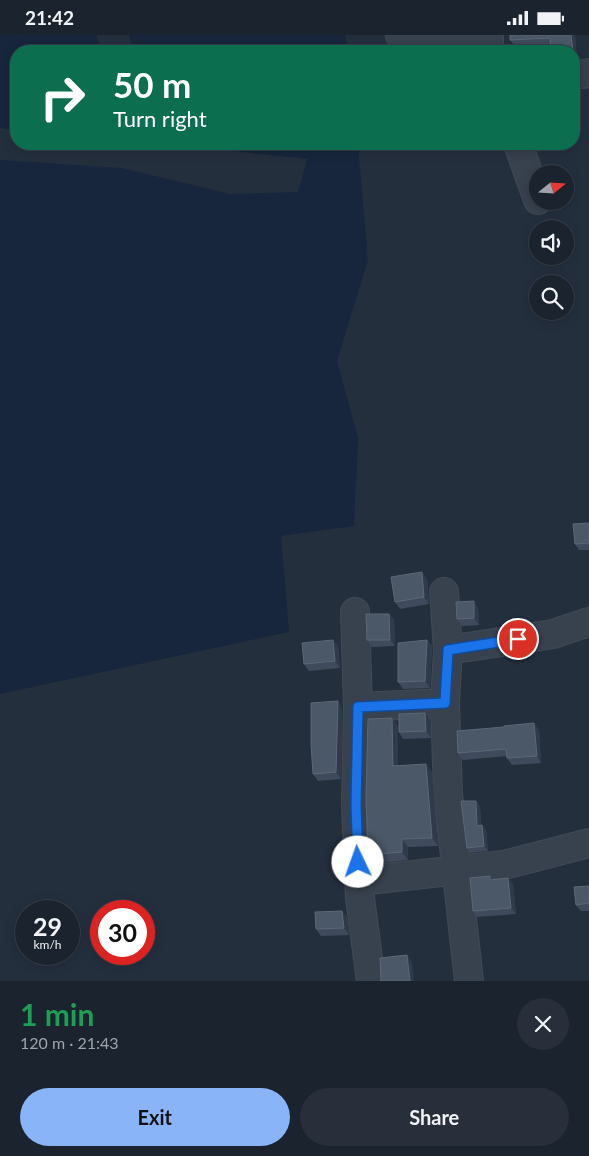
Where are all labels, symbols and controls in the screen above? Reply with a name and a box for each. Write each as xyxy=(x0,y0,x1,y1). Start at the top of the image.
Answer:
text: 21:42 xyxy=(25,6,74,29)
text: 50 m xyxy=(113,63,191,105)
icon: right xyxy=(30,65,95,130)
text: Turn right xyxy=(113,105,207,132)
north arrow xyxy=(529,165,574,210)
map controls xyxy=(529,165,574,320)
button: sound xyxy=(529,220,574,265)
button: search xyxy=(529,275,574,320)
pin xyxy=(497,618,539,660)
icon: arrive xyxy=(504,625,532,653)
position arrow xyxy=(331,835,383,887)
speed limit sign: 30 xyxy=(90,900,155,965)
text: 29 xyxy=(33,911,62,941)
text: km/h xyxy=(33,937,62,952)
text: 1 min xyxy=(20,996,94,1032)
button: close xyxy=(517,998,569,1050)
text: 120 m · 21:43 xyxy=(20,1033,119,1052)
button: Exit xyxy=(20,1088,290,1146)
button: Share xyxy=(300,1088,569,1146)

